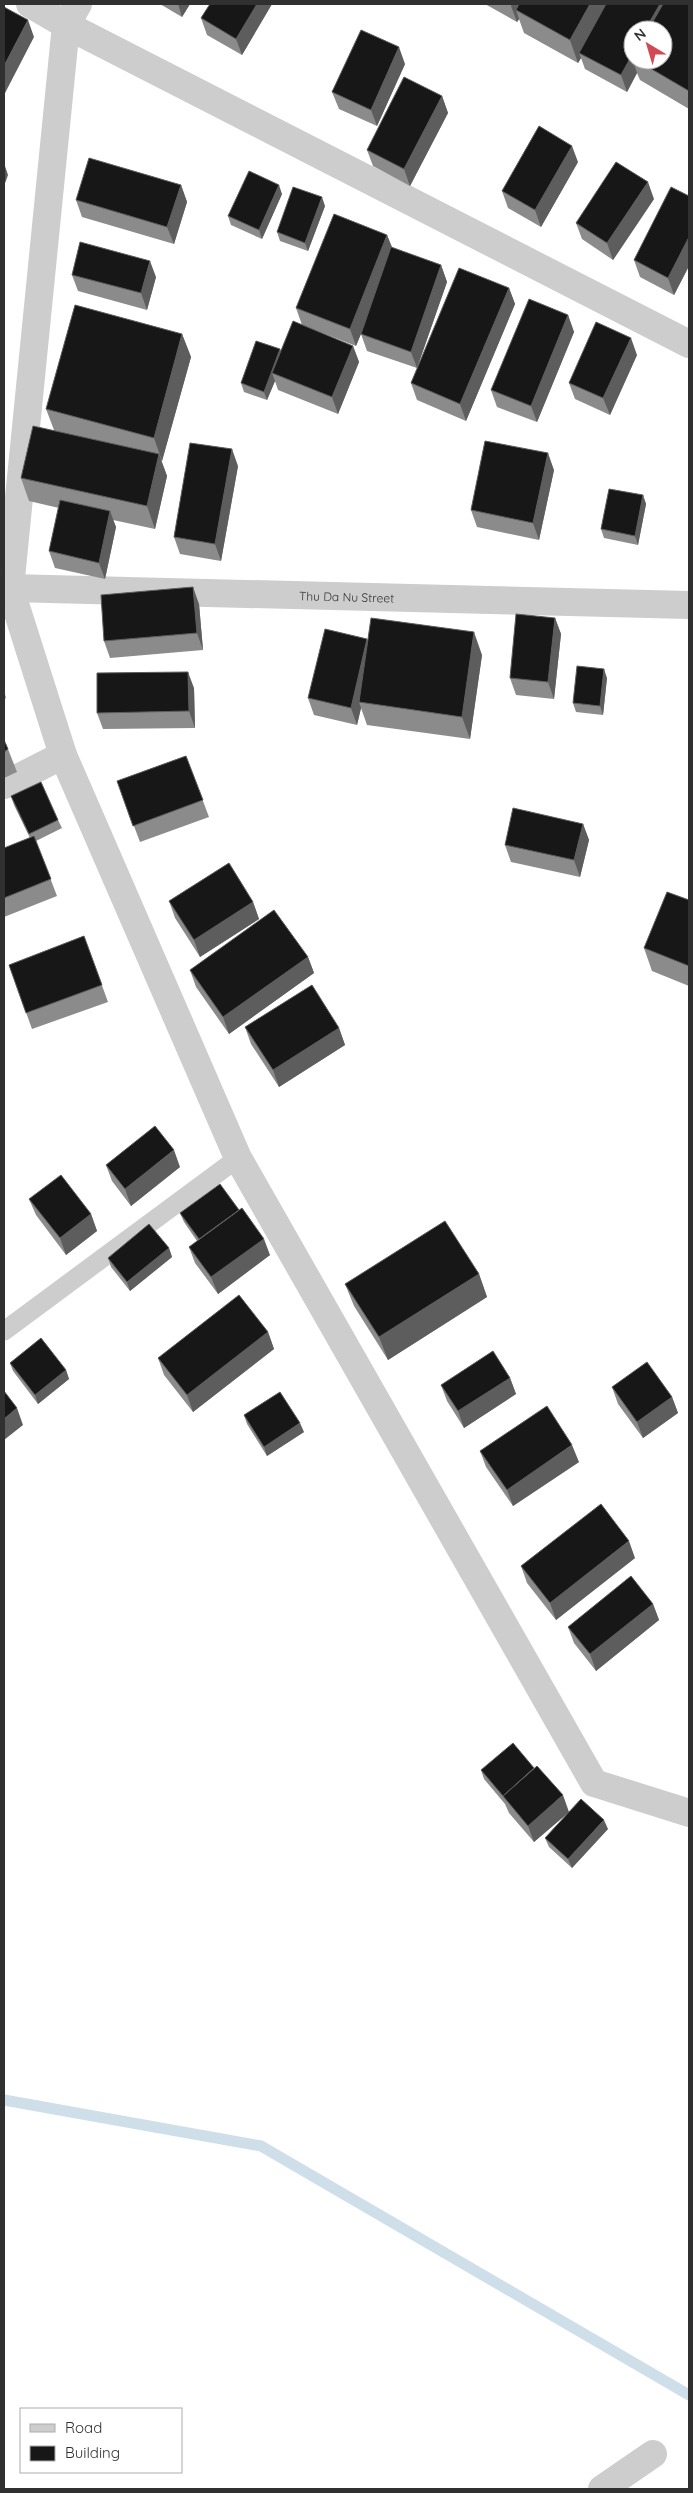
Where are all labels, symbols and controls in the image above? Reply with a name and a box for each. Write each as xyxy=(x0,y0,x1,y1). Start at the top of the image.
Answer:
north arrow xyxy=(623,20,673,70)
text: N xyxy=(630,24,650,45)
street label: Thu Da Nu Street xyxy=(299,588,394,605)
legend xyxy=(20,2408,182,2473)
text: Road xyxy=(65,2418,102,2437)
text: Building xyxy=(65,2443,120,2462)

